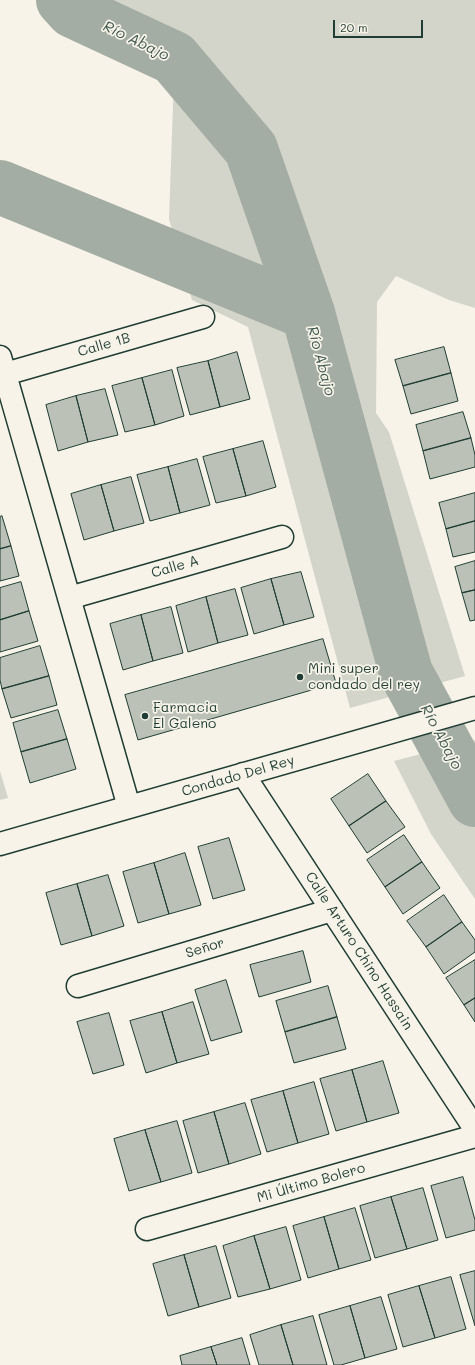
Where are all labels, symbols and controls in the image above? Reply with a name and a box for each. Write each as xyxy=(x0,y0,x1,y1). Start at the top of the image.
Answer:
scale bar xyxy=(335,12,425,38)
water label: Río Abajo xyxy=(100,17,172,65)
text: 20 m xyxy=(340,19,368,35)
water label: Río Abajo xyxy=(303,324,339,398)
street label: Calle 1B xyxy=(76,330,132,360)
street label: Calle A xyxy=(149,552,201,582)
place label: Mini super condado del rey xyxy=(308,661,420,694)
marker: Mini super condado del rey xyxy=(295,672,305,682)
place label: Farmacia El Galeno xyxy=(153,700,218,732)
water label: Río Abajo xyxy=(416,701,466,773)
marker: Farmacia El Galeno xyxy=(140,711,150,721)
street label: Condado Del Rey xyxy=(180,752,296,800)
street label: Calle Arturo Chino Hassain xyxy=(302,869,416,1033)
street label: Señor xyxy=(184,934,226,962)
street label: Mi Último Bolero xyxy=(255,1160,367,1206)

